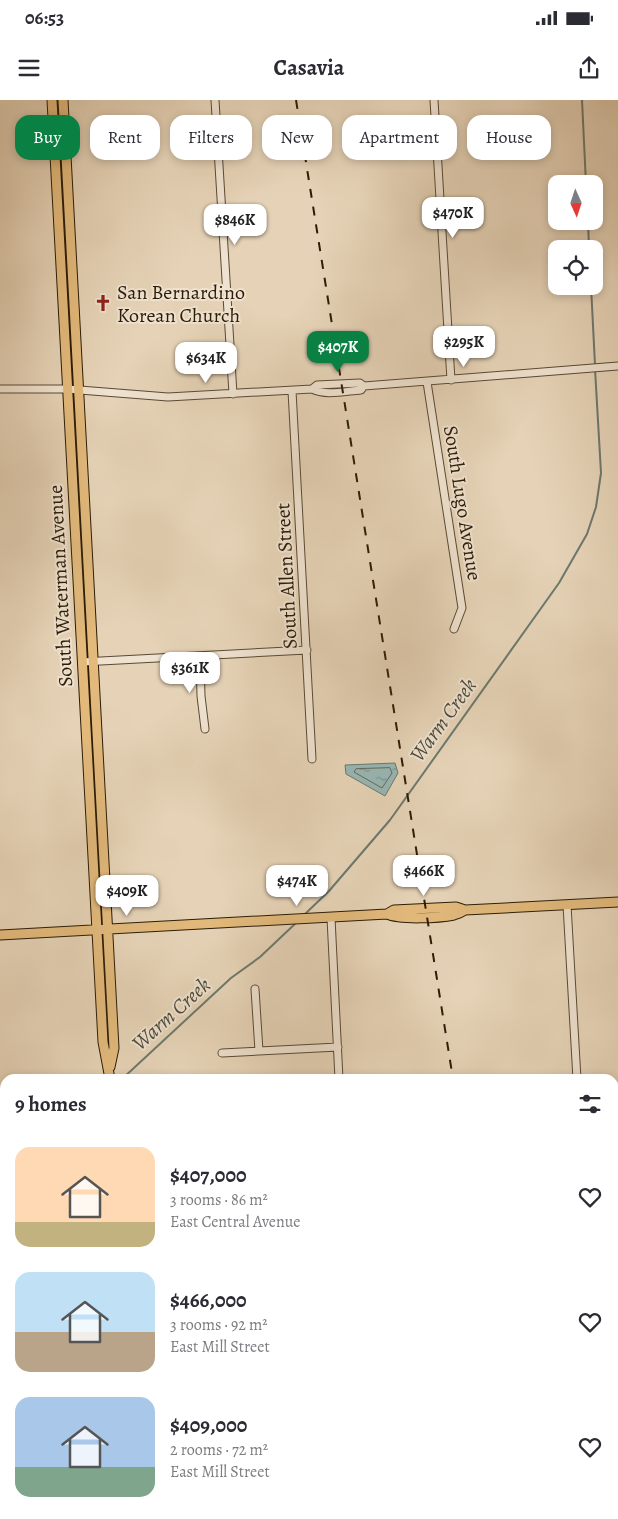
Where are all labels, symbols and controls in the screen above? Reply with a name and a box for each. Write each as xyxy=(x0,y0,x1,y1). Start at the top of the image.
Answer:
text: 06:53 xyxy=(25,5,64,31)
text: Casavia xyxy=(274,53,344,83)
icon: menu xyxy=(15,54,43,82)
icon: share xyxy=(575,54,603,82)
chip: Buy xyxy=(15,115,80,160)
chip: Rent xyxy=(90,115,160,160)
chip: Filters xyxy=(170,115,252,160)
chip: New xyxy=(262,115,332,160)
chip: Apartment xyxy=(342,115,457,160)
chip: House xyxy=(467,115,551,160)
north arrow xyxy=(548,175,602,230)
map controls xyxy=(548,175,603,295)
pin: $470K xyxy=(418,196,488,239)
text: $470K xyxy=(433,202,473,224)
pin: $846K xyxy=(200,204,270,246)
text: $846K xyxy=(215,209,255,231)
button: locate xyxy=(548,240,603,295)
place label: San Bernardino Korean Church xyxy=(117,279,245,329)
church icon: San Bernardino Korean Church xyxy=(93,293,113,313)
pin: $295K xyxy=(429,326,499,368)
pin: $407K xyxy=(303,330,373,373)
text: $295K xyxy=(444,331,484,353)
text: $407K xyxy=(318,336,358,358)
pin: $634K xyxy=(171,342,241,384)
text: $634K xyxy=(186,347,226,369)
street label: South Lugo Avenue xyxy=(437,424,488,583)
street label: South Waterman Avenue xyxy=(42,484,79,688)
street label: South Allen Street xyxy=(269,502,304,650)
pin: $361K xyxy=(155,652,225,694)
text: $361K xyxy=(171,657,209,679)
water label: Warm Creek xyxy=(403,673,483,767)
pin: $466K xyxy=(389,854,459,897)
text: $466K xyxy=(404,860,444,882)
pin: $474K xyxy=(262,864,332,907)
text: $474K xyxy=(277,870,317,892)
pin: $409K xyxy=(92,874,162,917)
text: $409K xyxy=(107,880,147,902)
water label: Warm Creek xyxy=(126,971,216,1057)
text: 9 homes xyxy=(15,1090,86,1118)
icon: filters xyxy=(576,1090,604,1118)
text: $407,000 xyxy=(170,1161,247,1189)
icon: home xyxy=(55,1167,115,1227)
icon: heart xyxy=(576,1183,604,1211)
text: 3 rooms · 86 m² xyxy=(170,1189,268,1211)
text: East Central Avenue xyxy=(170,1211,301,1233)
text: $466,000 xyxy=(170,1286,247,1314)
icon: home xyxy=(55,1292,115,1352)
icon: heart xyxy=(576,1308,604,1336)
text: 3 rooms · 92 m² xyxy=(170,1314,268,1336)
text: East Mill Street xyxy=(170,1336,270,1358)
text: $409,000 xyxy=(170,1411,247,1439)
icon: home xyxy=(55,1417,115,1477)
icon: heart xyxy=(576,1433,604,1461)
text: 2 rooms · 72 m² xyxy=(170,1439,268,1461)
text: East Mill Street xyxy=(170,1461,270,1483)

